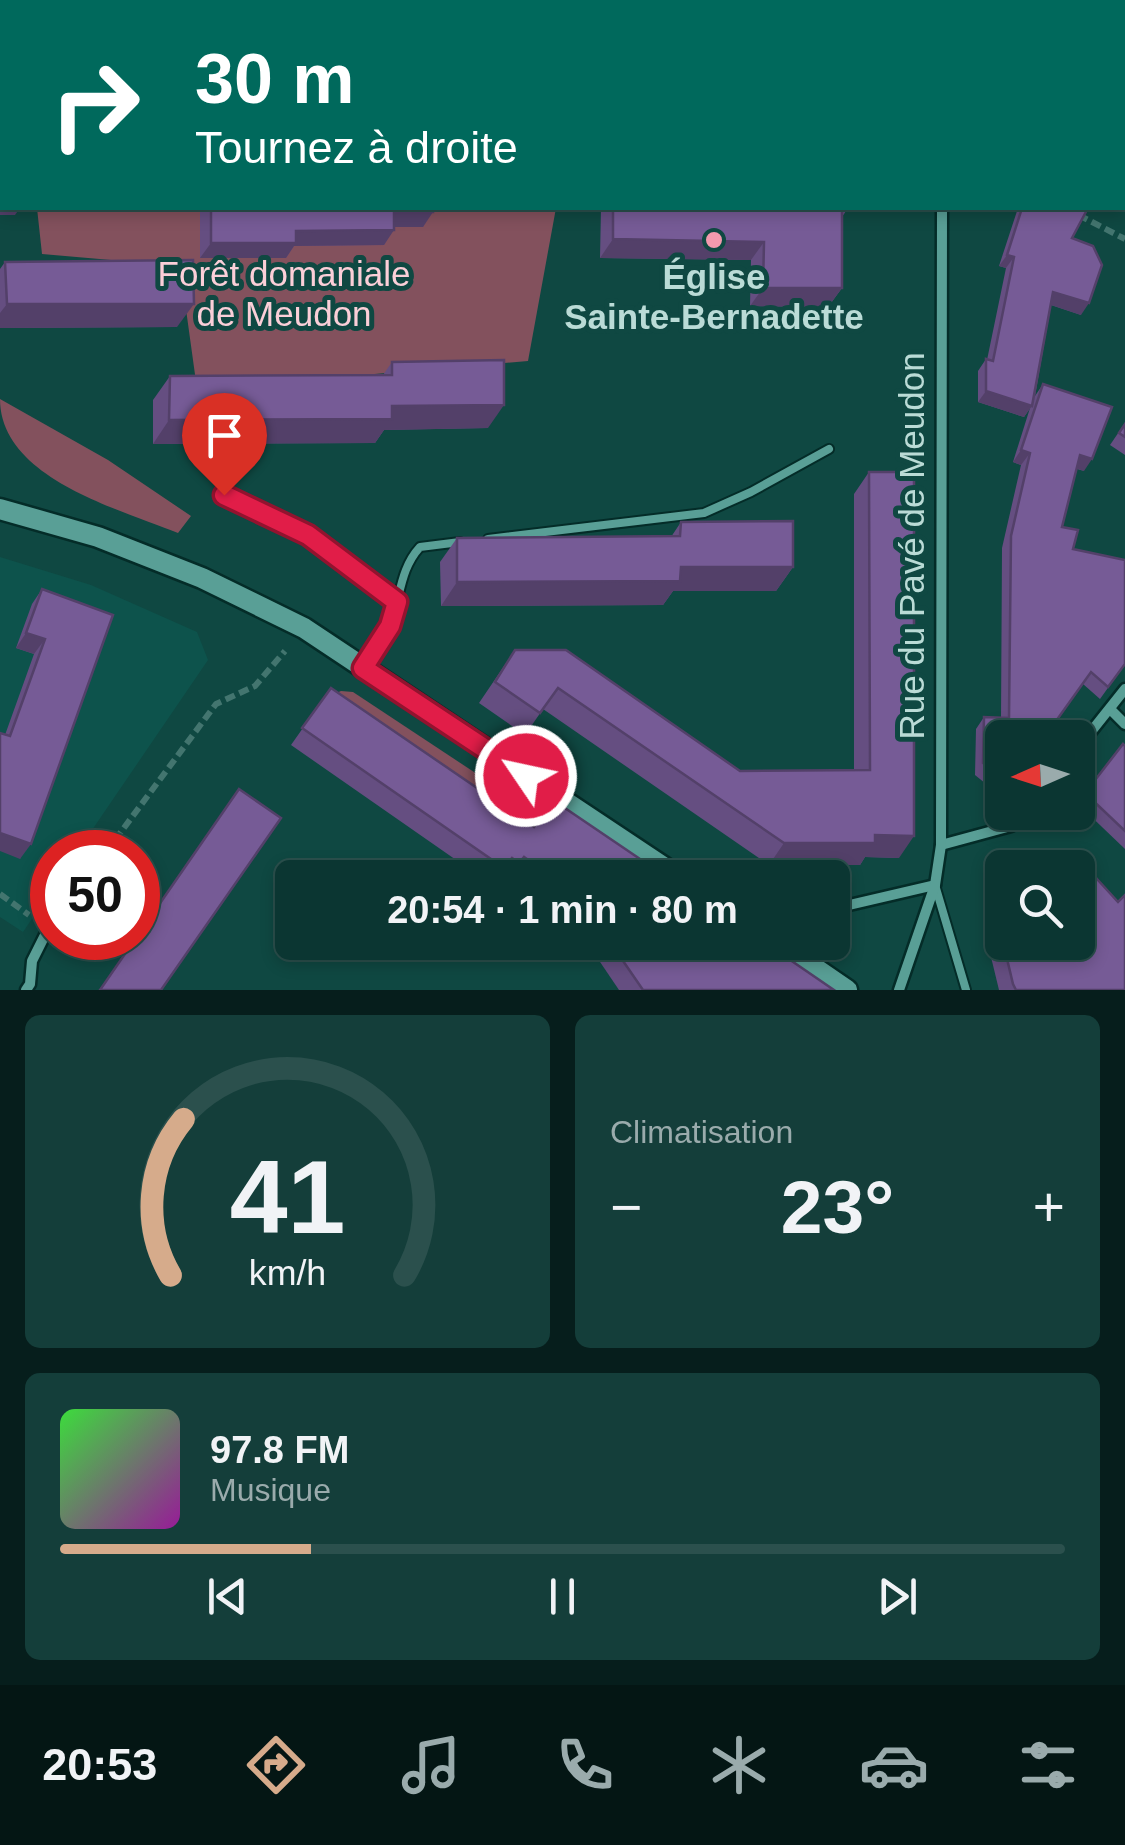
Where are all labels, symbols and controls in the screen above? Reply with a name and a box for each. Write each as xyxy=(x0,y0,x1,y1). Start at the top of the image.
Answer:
icon: right xyxy=(30,40,160,170)
text: 30 m xyxy=(195,40,355,118)
text: Tournez à droite xyxy=(195,122,518,173)
marker: Église Sainte-Bernadette xyxy=(703,229,725,251)
park label: Forêt domaniale de Meudon xyxy=(158,254,410,333)
place label: Église Sainte-Bernadette xyxy=(564,257,864,336)
street label: Rue du Pavé de Meudon xyxy=(892,352,931,740)
pin xyxy=(182,393,267,496)
icon: arrive xyxy=(197,408,252,463)
north arrow xyxy=(985,720,1095,830)
map controls xyxy=(985,720,1095,960)
position arrow xyxy=(474,724,578,828)
speed limit sign: 50 xyxy=(30,830,160,960)
button: search xyxy=(985,850,1095,960)
text: 20:54 · 1 min · 80 m xyxy=(387,889,738,931)
text: Climatisation xyxy=(610,1114,793,1150)
text: 41 xyxy=(230,1139,345,1255)
text: 23° xyxy=(781,1165,894,1249)
text: − xyxy=(610,1176,642,1238)
text: + xyxy=(1033,1176,1065,1238)
text: km/h xyxy=(249,1253,326,1293)
text: 97.8 FM xyxy=(210,1429,349,1471)
text: Musique xyxy=(210,1472,331,1508)
icon: previous xyxy=(200,1569,255,1624)
icon: pause xyxy=(535,1569,590,1624)
icon: next xyxy=(870,1569,925,1624)
icon: directions xyxy=(241,1730,311,1800)
icon: music xyxy=(396,1730,466,1800)
icon: phone xyxy=(550,1730,620,1800)
icon: climate xyxy=(704,1730,774,1800)
icon: car xyxy=(859,1730,929,1800)
icon: filters xyxy=(1013,1730,1083,1800)
text: 20:53 xyxy=(42,1739,157,1790)

